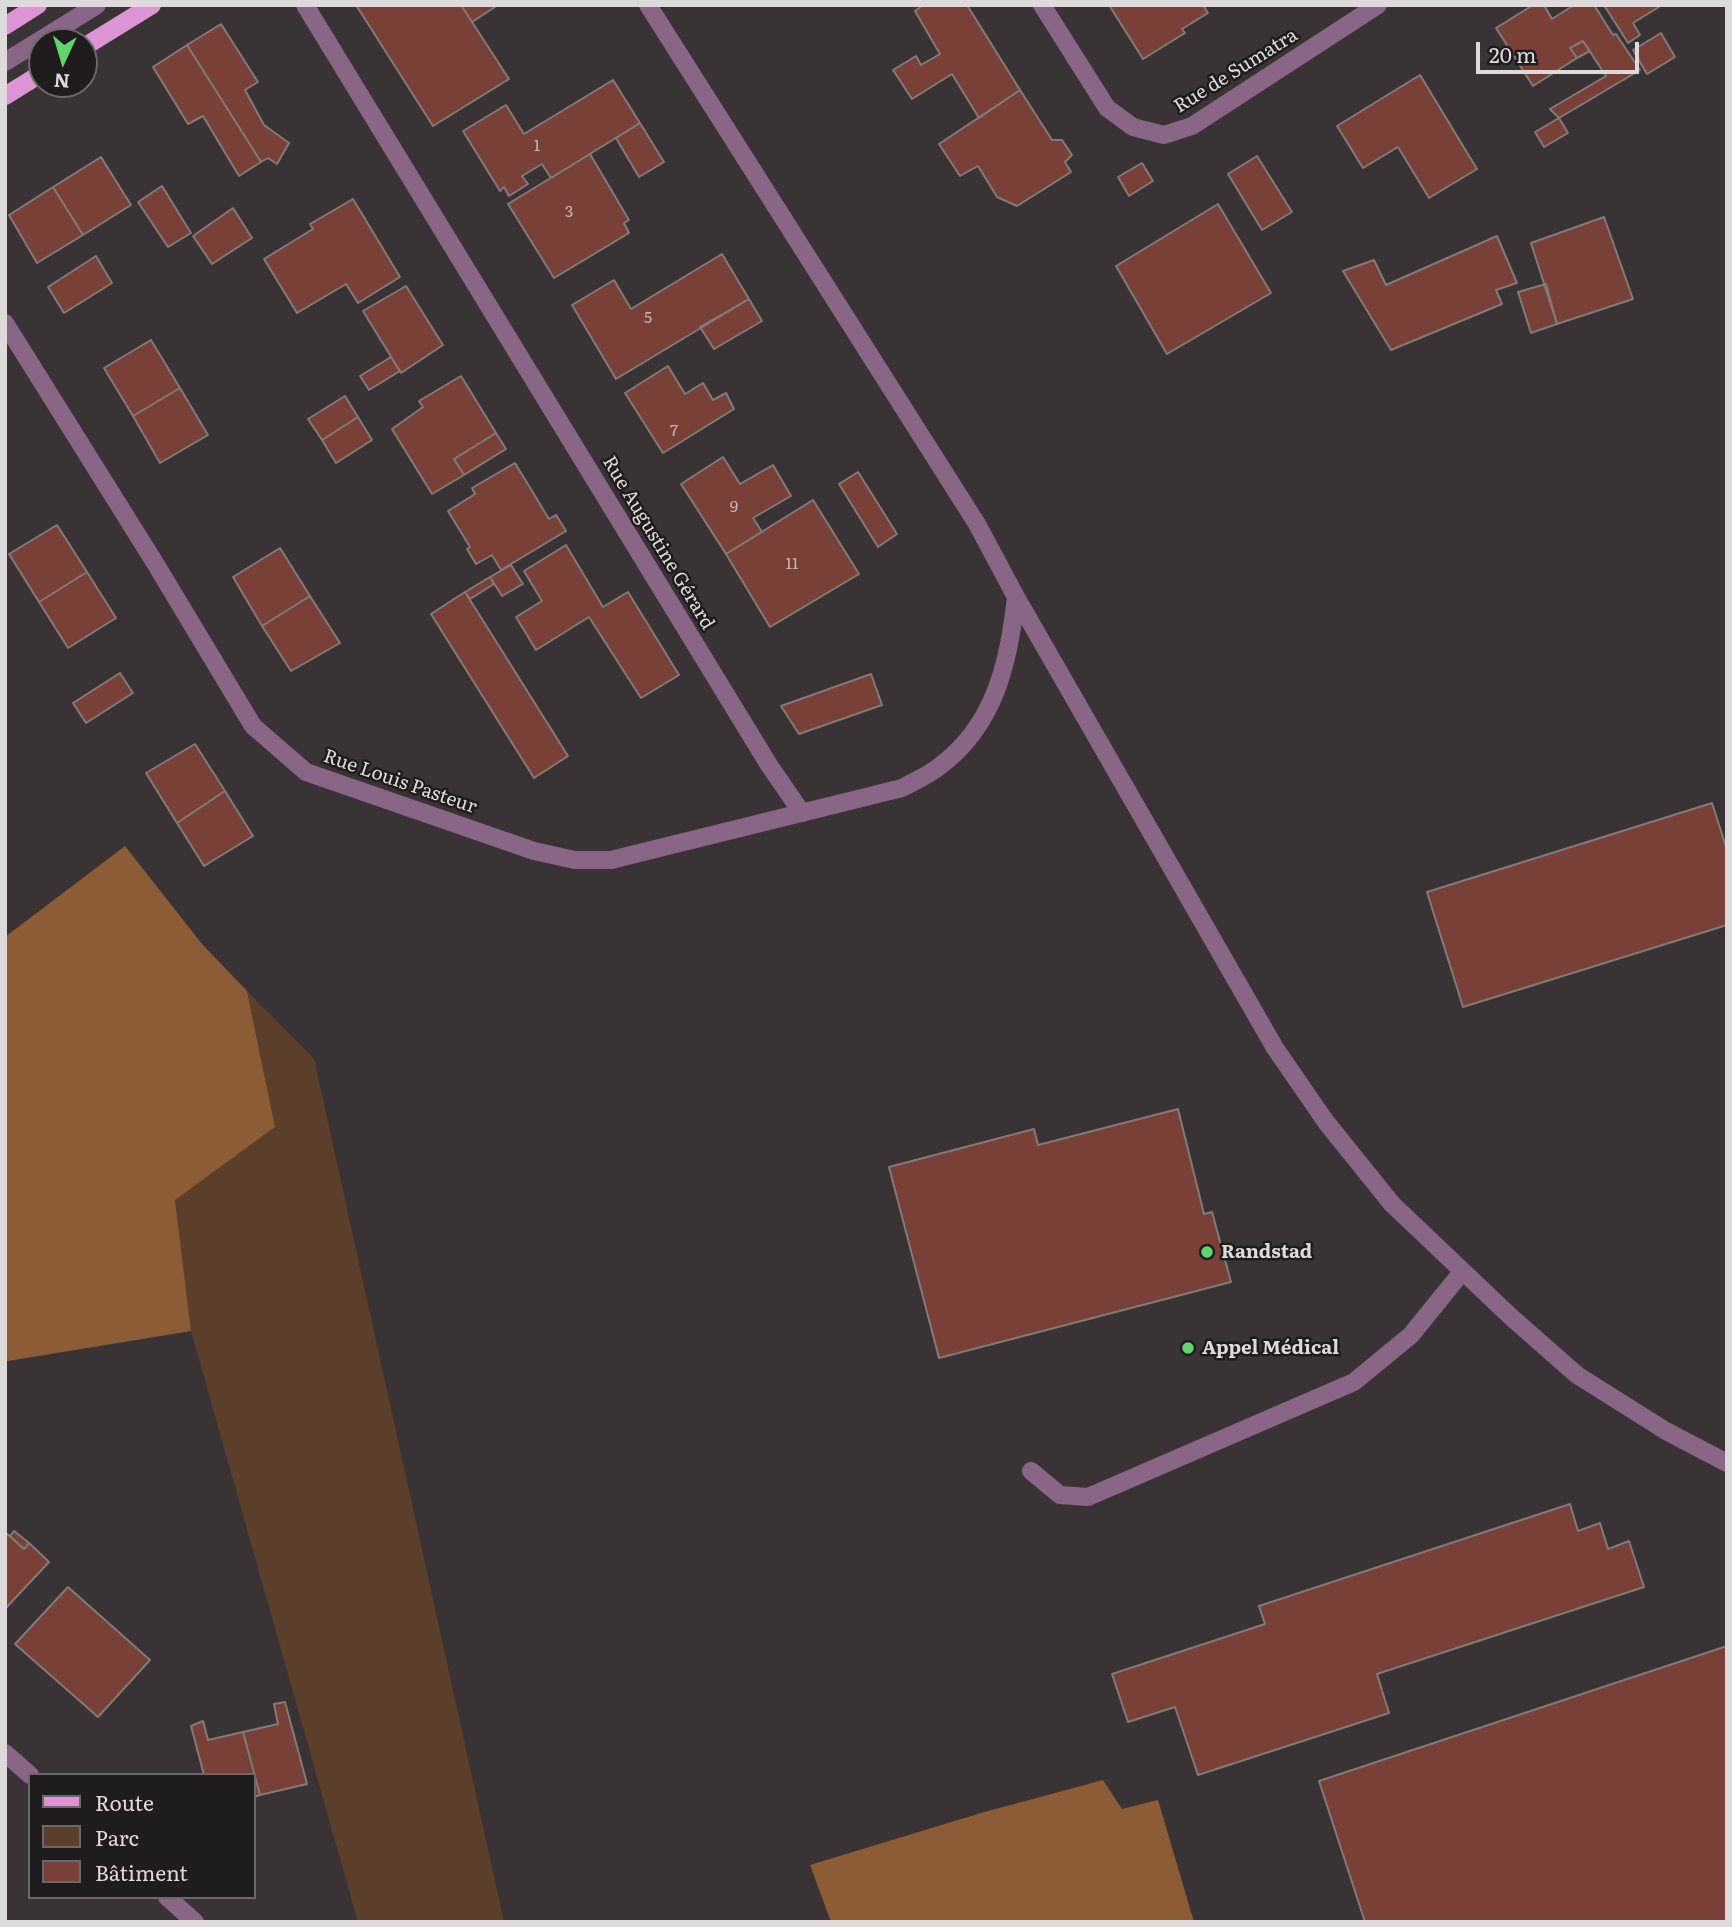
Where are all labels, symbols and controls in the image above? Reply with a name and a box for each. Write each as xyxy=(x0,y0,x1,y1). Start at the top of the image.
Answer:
street label: Rue de Sumatra xyxy=(1170,24,1302,118)
north arrow xyxy=(28,28,98,98)
scale bar xyxy=(1480,28,1643,72)
text: 20 m xyxy=(1489,38,1536,69)
text: N xyxy=(53,67,71,96)
house number: 1 xyxy=(534,136,540,156)
house number: 3 xyxy=(565,202,573,222)
house number: 5 xyxy=(644,308,652,328)
house number: 7 xyxy=(670,421,678,441)
street label: Rue Augustine Gérard xyxy=(597,452,719,634)
house number: 9 xyxy=(730,497,738,517)
house number: 11 xyxy=(785,554,799,574)
street label: Rue Louis Pasteur xyxy=(320,745,480,819)
place label: Randstad xyxy=(1221,1241,1312,1263)
marker: Randstad xyxy=(1199,1244,1215,1260)
place label: Appel Médical xyxy=(1202,1337,1339,1359)
marker: Appel Médical xyxy=(1180,1340,1196,1356)
legend xyxy=(28,1773,256,1899)
text: Route xyxy=(95,1786,154,1817)
text: Parc xyxy=(95,1821,139,1852)
text: Bâtiment xyxy=(95,1856,188,1887)

